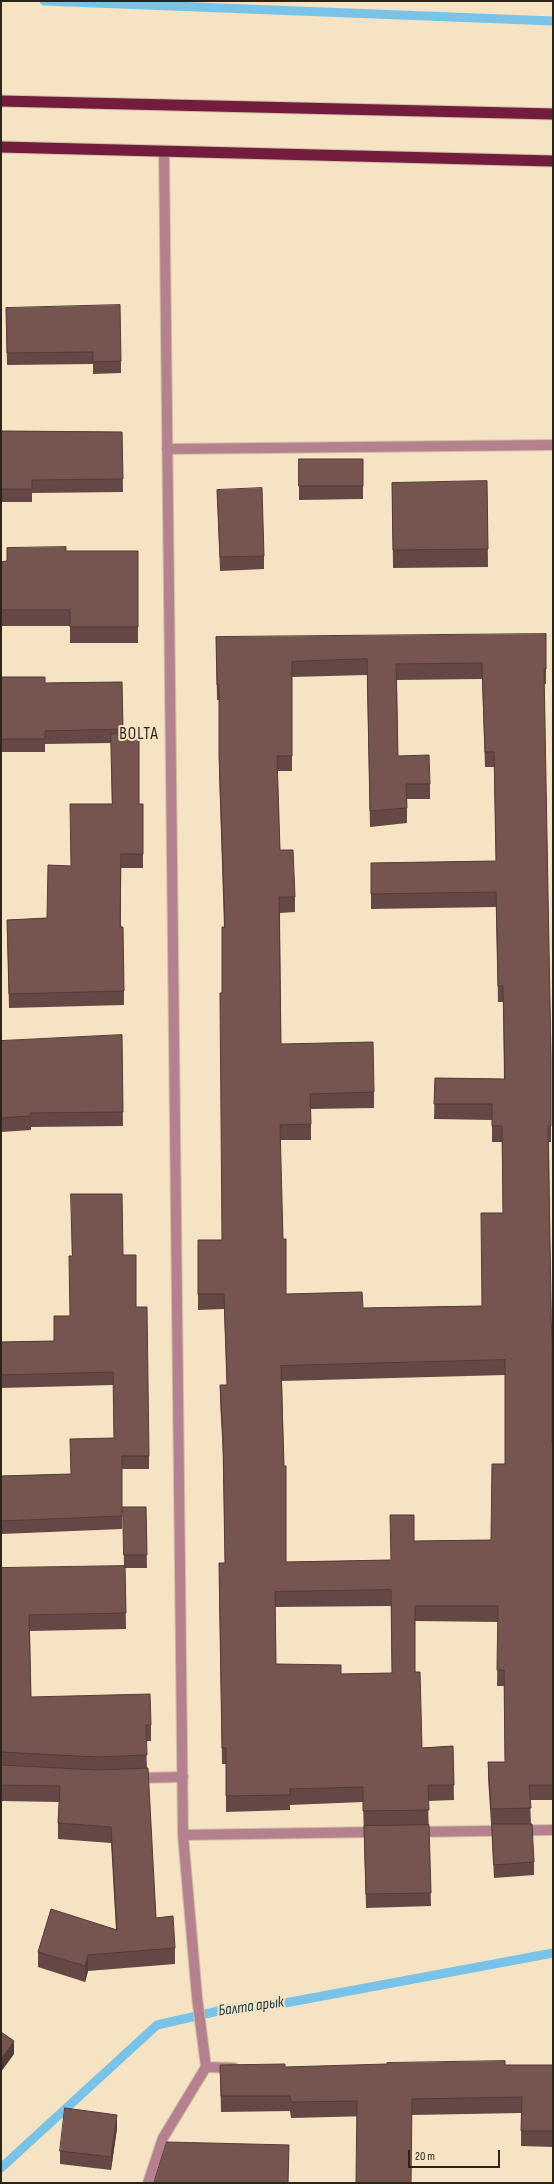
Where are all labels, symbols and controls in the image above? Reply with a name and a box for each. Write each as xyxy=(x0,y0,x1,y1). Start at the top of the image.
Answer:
district label: BOLTA xyxy=(119,725,159,745)
water label: Балта арык xyxy=(217,1993,285,2021)
scale bar xyxy=(410,2142,502,2168)
text: 20 m xyxy=(415,2149,435,2164)

